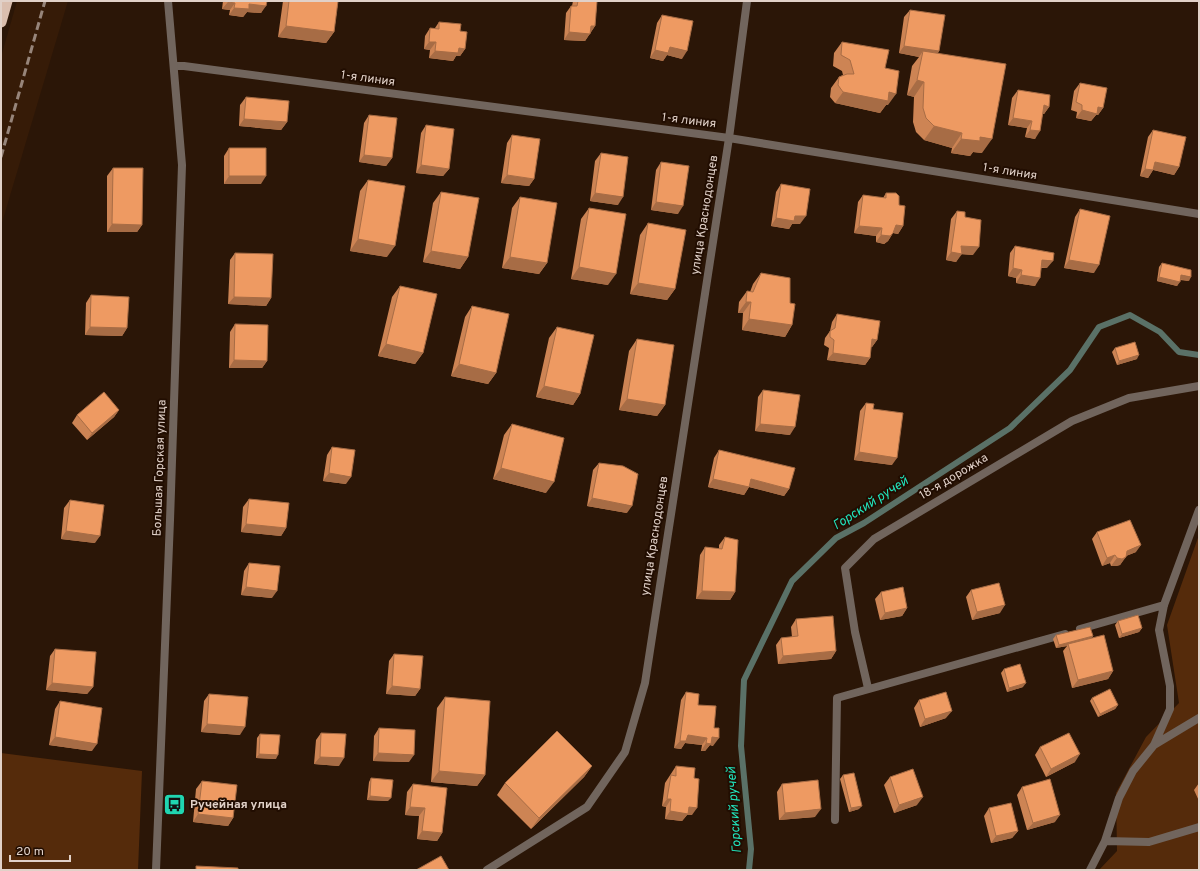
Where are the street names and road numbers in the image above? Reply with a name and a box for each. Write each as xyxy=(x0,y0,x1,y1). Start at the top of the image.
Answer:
street label: 1-я линия xyxy=(340,67,396,91)
street label: 1-я линия xyxy=(661,110,717,132)
street label: улица Краснодонцев xyxy=(688,154,722,276)
street label: 1-я линия xyxy=(982,160,1038,184)
street label: Большая Горская улица xyxy=(150,399,170,537)
street label: 18-я дорожка xyxy=(917,450,991,504)
street label: улица Краснодонцев xyxy=(638,475,672,597)

